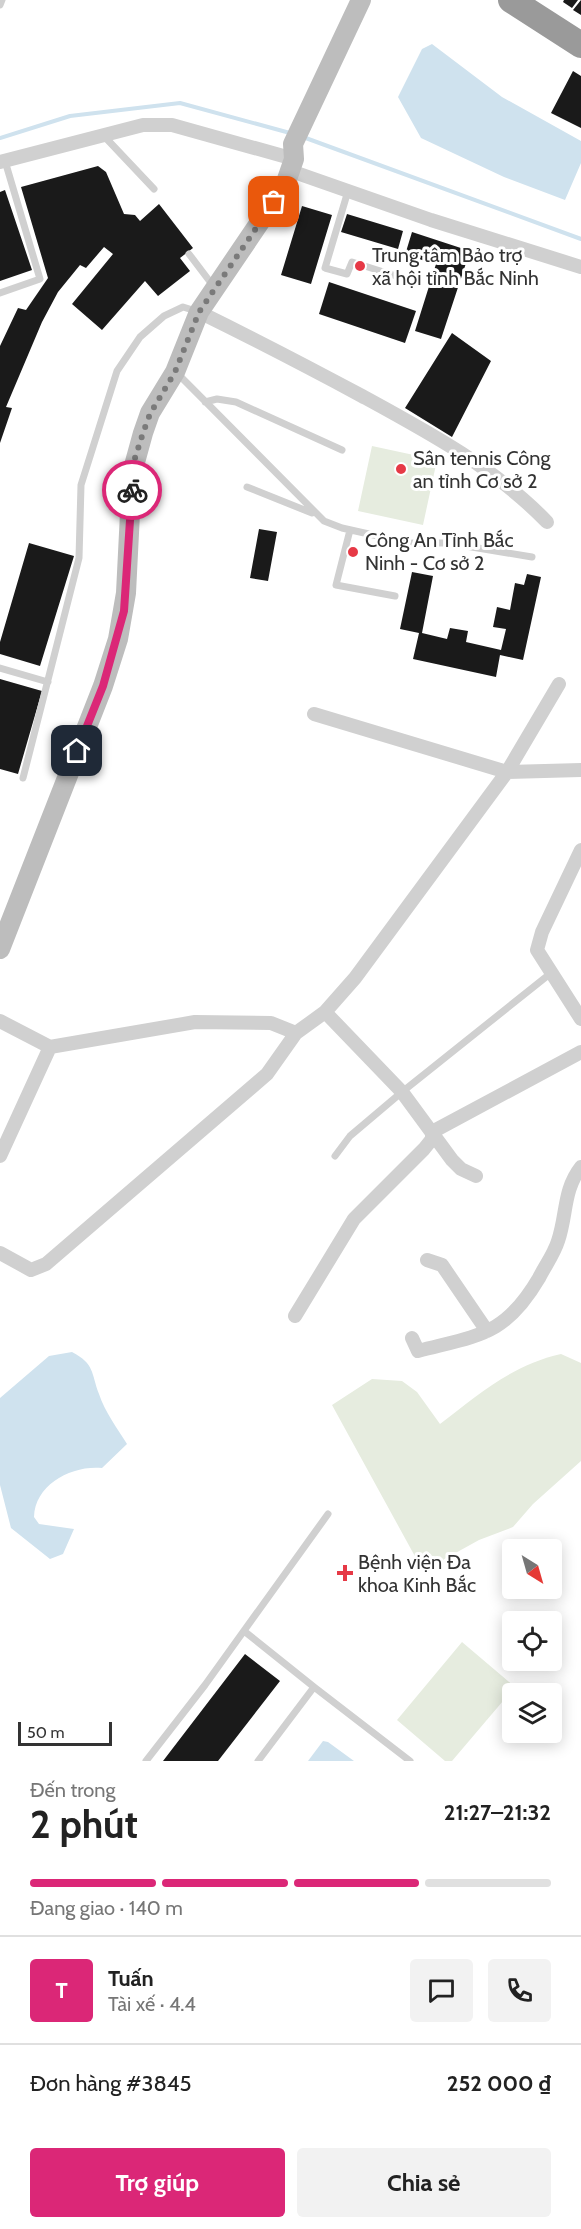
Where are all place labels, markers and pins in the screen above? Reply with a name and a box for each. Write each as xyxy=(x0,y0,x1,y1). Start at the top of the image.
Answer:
pin xyxy=(248,176,299,227)
place label: Trung tâm Bảo trợ xã hội tỉnh Bắc Ninh xyxy=(372,243,539,290)
marker: Trung tâm Bảo trợ xã hội tỉnh Bắc Ninh xyxy=(353,259,367,273)
place label: Sân tennis Công an tỉnh Cơ sở 2 xyxy=(413,446,551,493)
marker: Sân tennis Công an tỉnh Cơ sở 2 xyxy=(394,462,408,476)
place label: Công An Tỉnh Bắc Ninh - Cơ sở 2 xyxy=(365,528,514,575)
marker: Công An Tỉnh Bắc Ninh - Cơ sở 2 xyxy=(346,545,360,559)
pin xyxy=(51,725,102,776)
place label: Bệnh viện Đa khoa Kinh Bắc xyxy=(358,1550,476,1597)
marker: Bệnh viện Đa khoa Kinh Bắc xyxy=(336,1564,354,1582)

